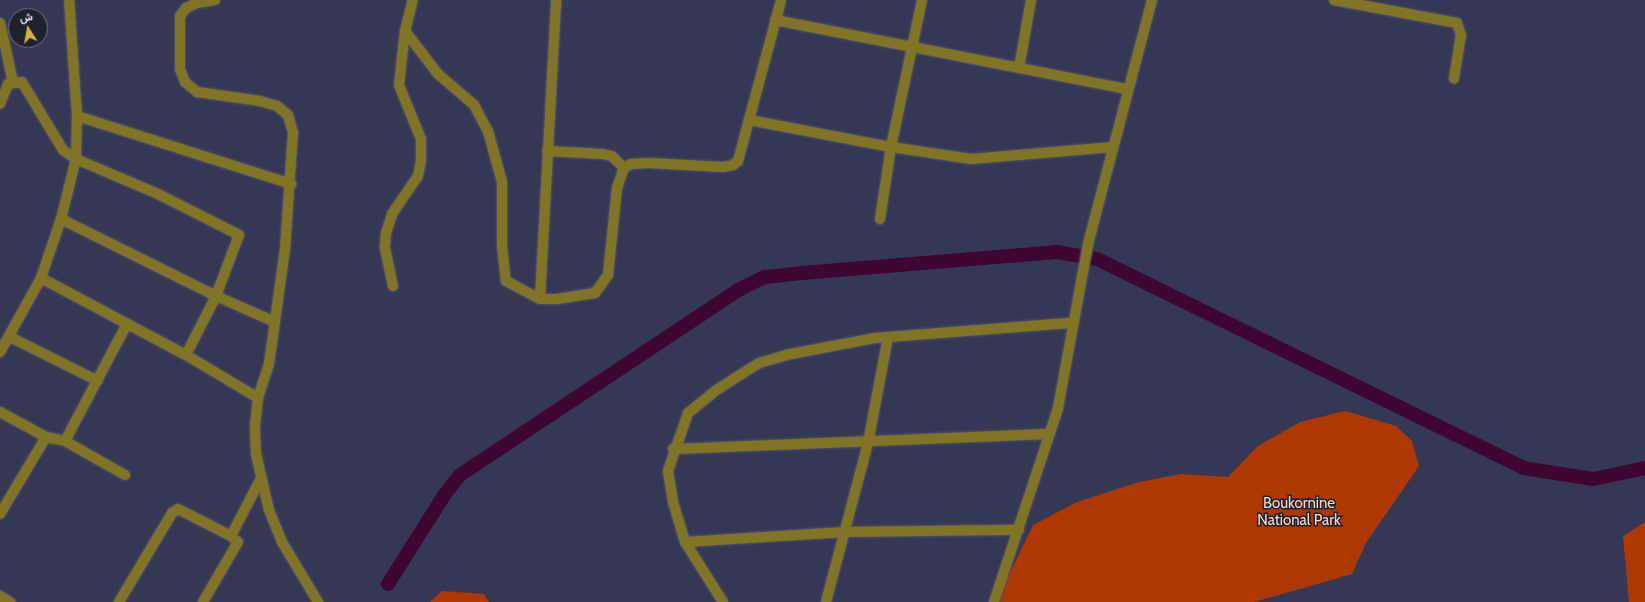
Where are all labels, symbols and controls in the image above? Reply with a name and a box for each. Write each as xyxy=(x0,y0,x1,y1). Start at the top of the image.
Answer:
north arrow xyxy=(8,8,48,48)
text: ش xyxy=(18,9,34,25)
park label: Boukornine National Park xyxy=(1257,494,1341,529)

